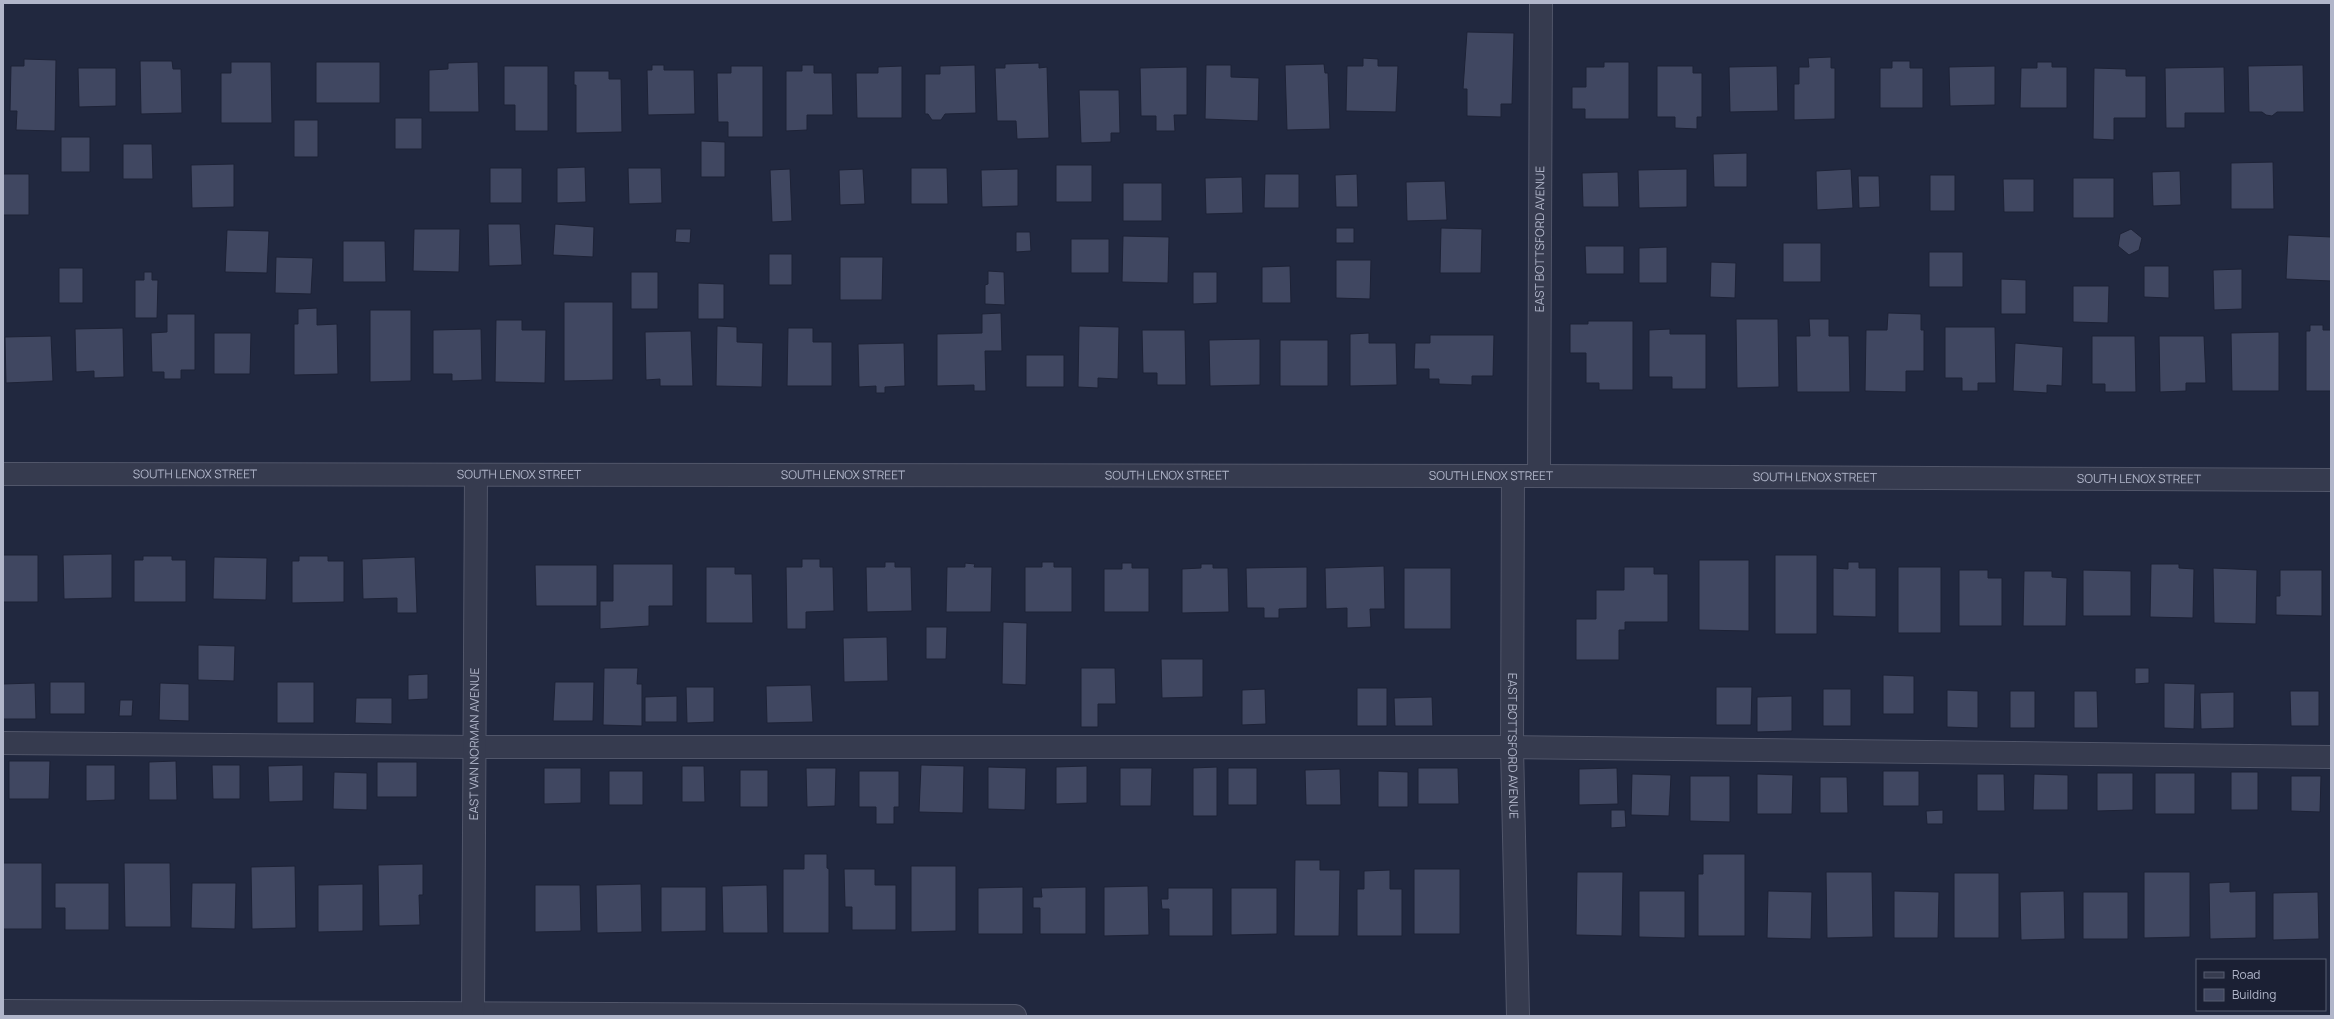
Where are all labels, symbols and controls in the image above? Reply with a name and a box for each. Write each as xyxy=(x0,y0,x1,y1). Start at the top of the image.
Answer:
street label: EAST BOTTSFORD AVENUE xyxy=(1531,166,1548,312)
street label: SOUTH LENOX STREET xyxy=(133,465,258,482)
street label: SOUTH LENOX STREET xyxy=(457,466,582,483)
street label: SOUTH LENOX STREET xyxy=(781,466,906,483)
street label: SOUTH LENOX STREET xyxy=(1105,466,1230,484)
street label: SOUTH LENOX STREET xyxy=(1429,467,1554,484)
street label: SOUTH LENOX STREET xyxy=(1753,468,1878,486)
street label: SOUTH LENOX STREET xyxy=(2077,470,2202,487)
street label: EAST VAN NORMAN AVENUE xyxy=(465,667,483,820)
street label: EAST BOTTSFORD AVENUE xyxy=(1504,673,1523,819)
legend xyxy=(2196,959,2326,1011)
text: Road xyxy=(2232,966,2260,983)
text: Building xyxy=(2232,986,2276,1003)

